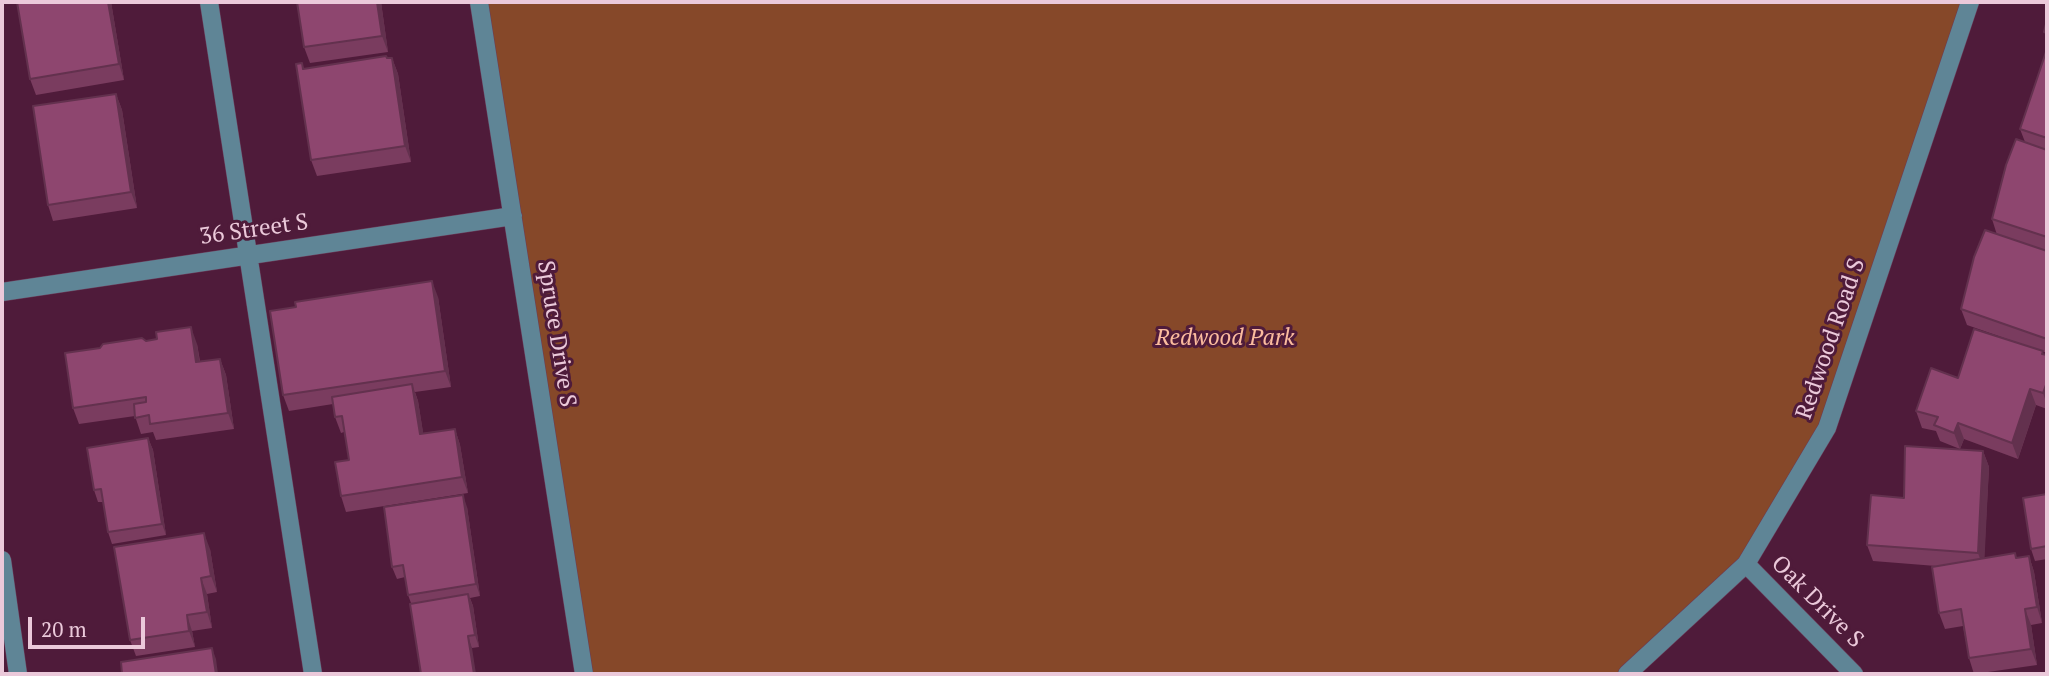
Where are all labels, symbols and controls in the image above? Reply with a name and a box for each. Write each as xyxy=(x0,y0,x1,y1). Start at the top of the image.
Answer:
street label: 36 Street S xyxy=(198,209,310,251)
street label: Redwood Road S xyxy=(1791,255,1871,423)
street label: Spruce Drive S xyxy=(531,259,581,409)
park label: Redwood Park xyxy=(1155,324,1295,352)
street label: Oak Drive S xyxy=(1765,550,1869,654)
scale bar xyxy=(32,602,149,646)
text: 20 m xyxy=(41,615,87,643)

